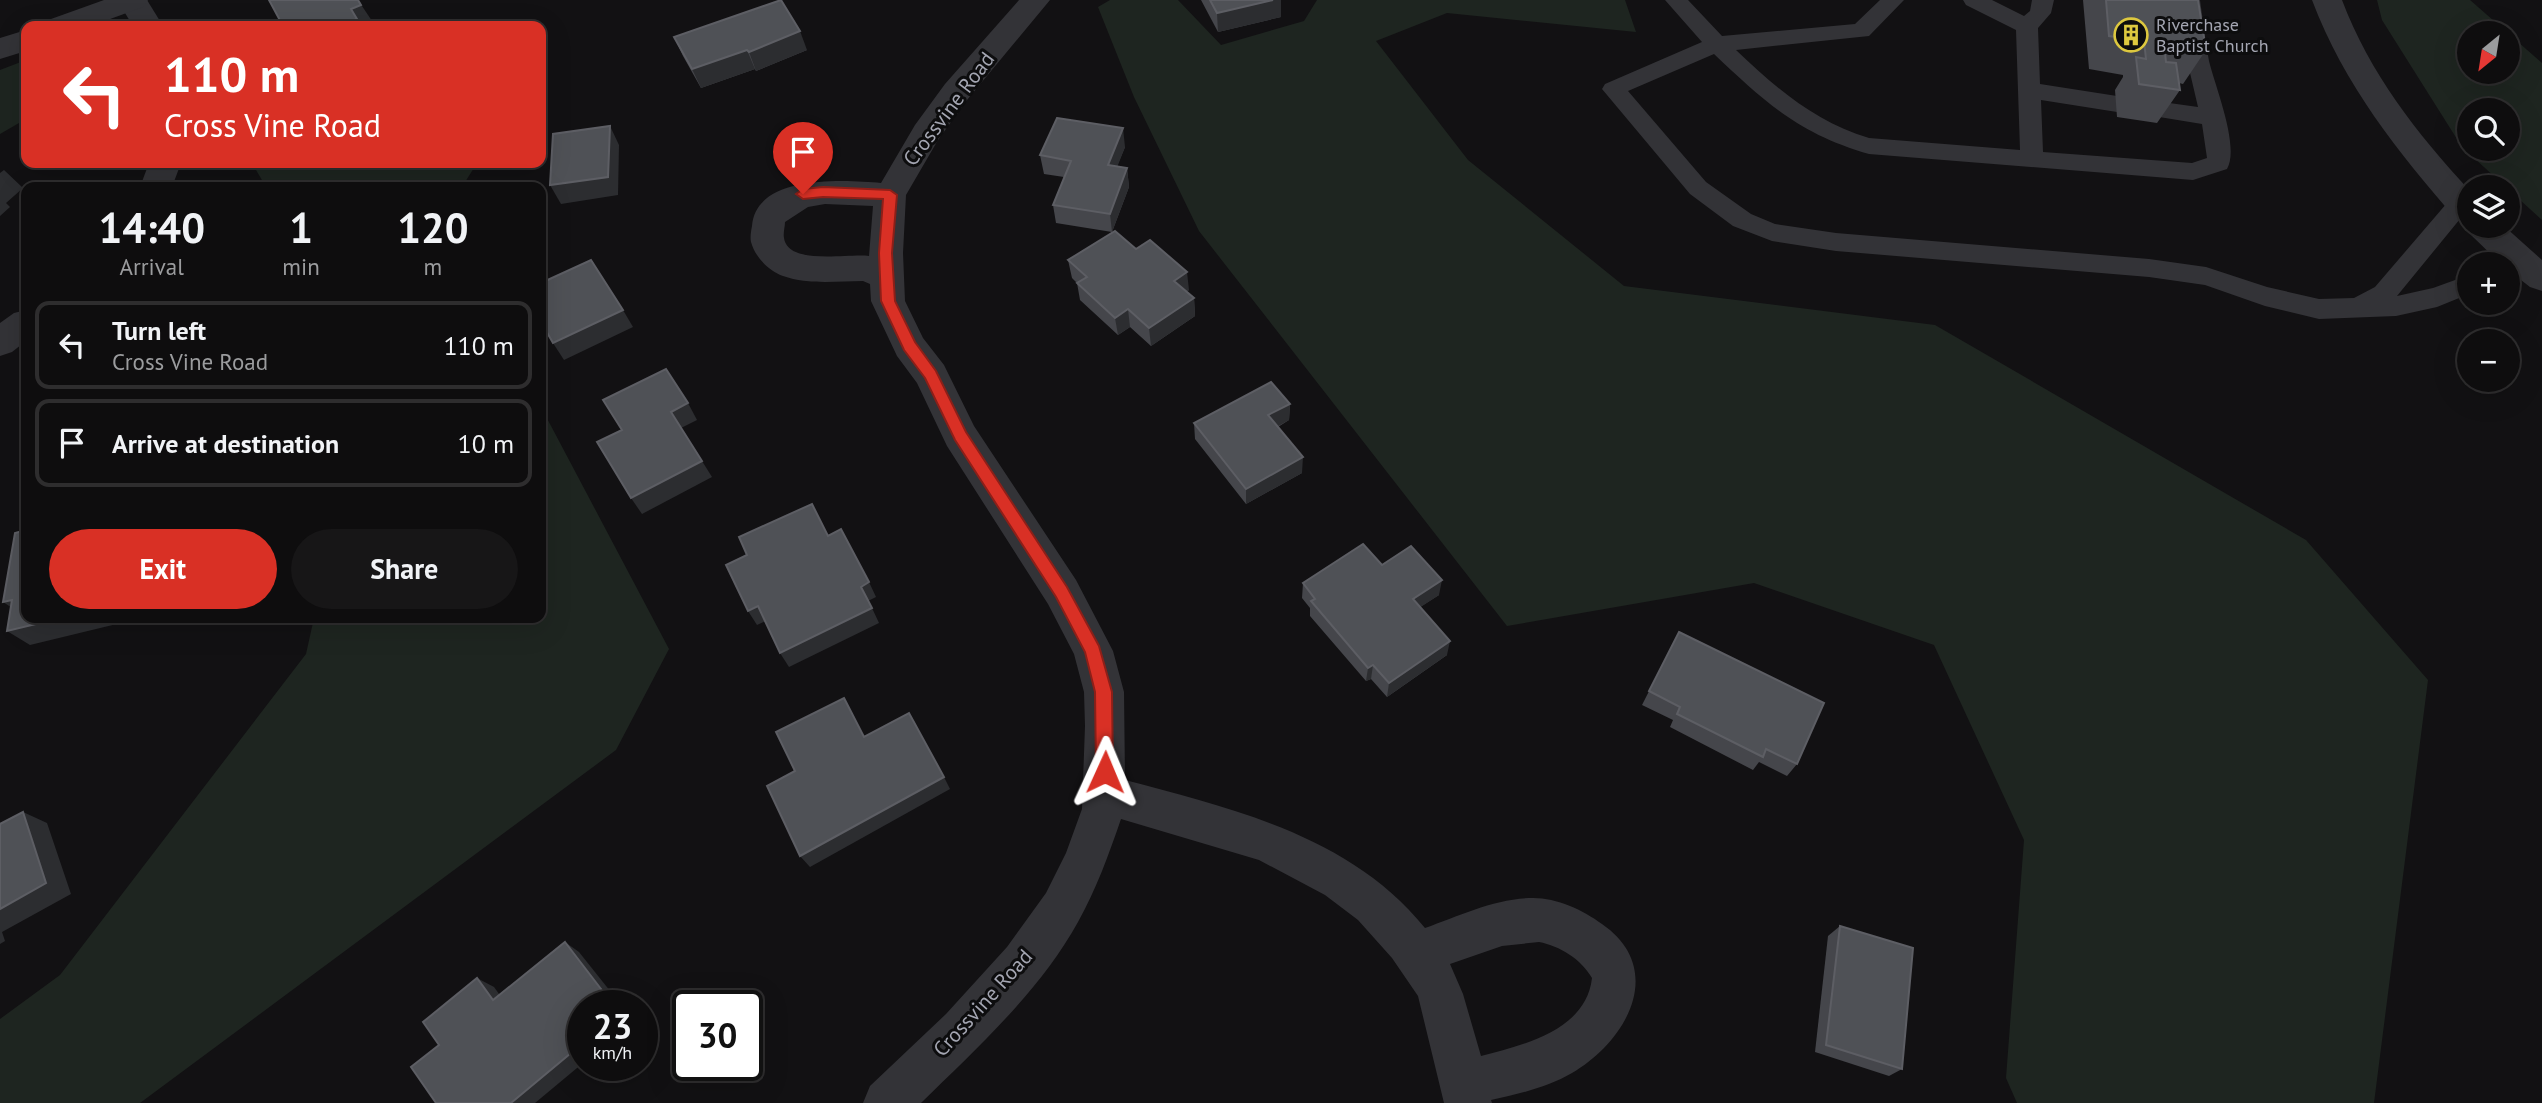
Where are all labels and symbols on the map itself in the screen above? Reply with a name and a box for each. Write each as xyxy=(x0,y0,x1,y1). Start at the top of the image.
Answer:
place label: Riverchase Baptist Church xyxy=(2156,13,2269,57)
building icon: Riverchase Baptist Church xyxy=(2112,16,2150,54)
north arrow xyxy=(2457,21,2520,84)
street label: Crossvine Road xyxy=(897,46,1000,171)
pin xyxy=(773,122,833,194)
position arrow xyxy=(1068,735,1142,809)
street label: Crossvine Road xyxy=(927,943,1038,1062)
speed limit sign: 30 xyxy=(672,990,763,1081)

